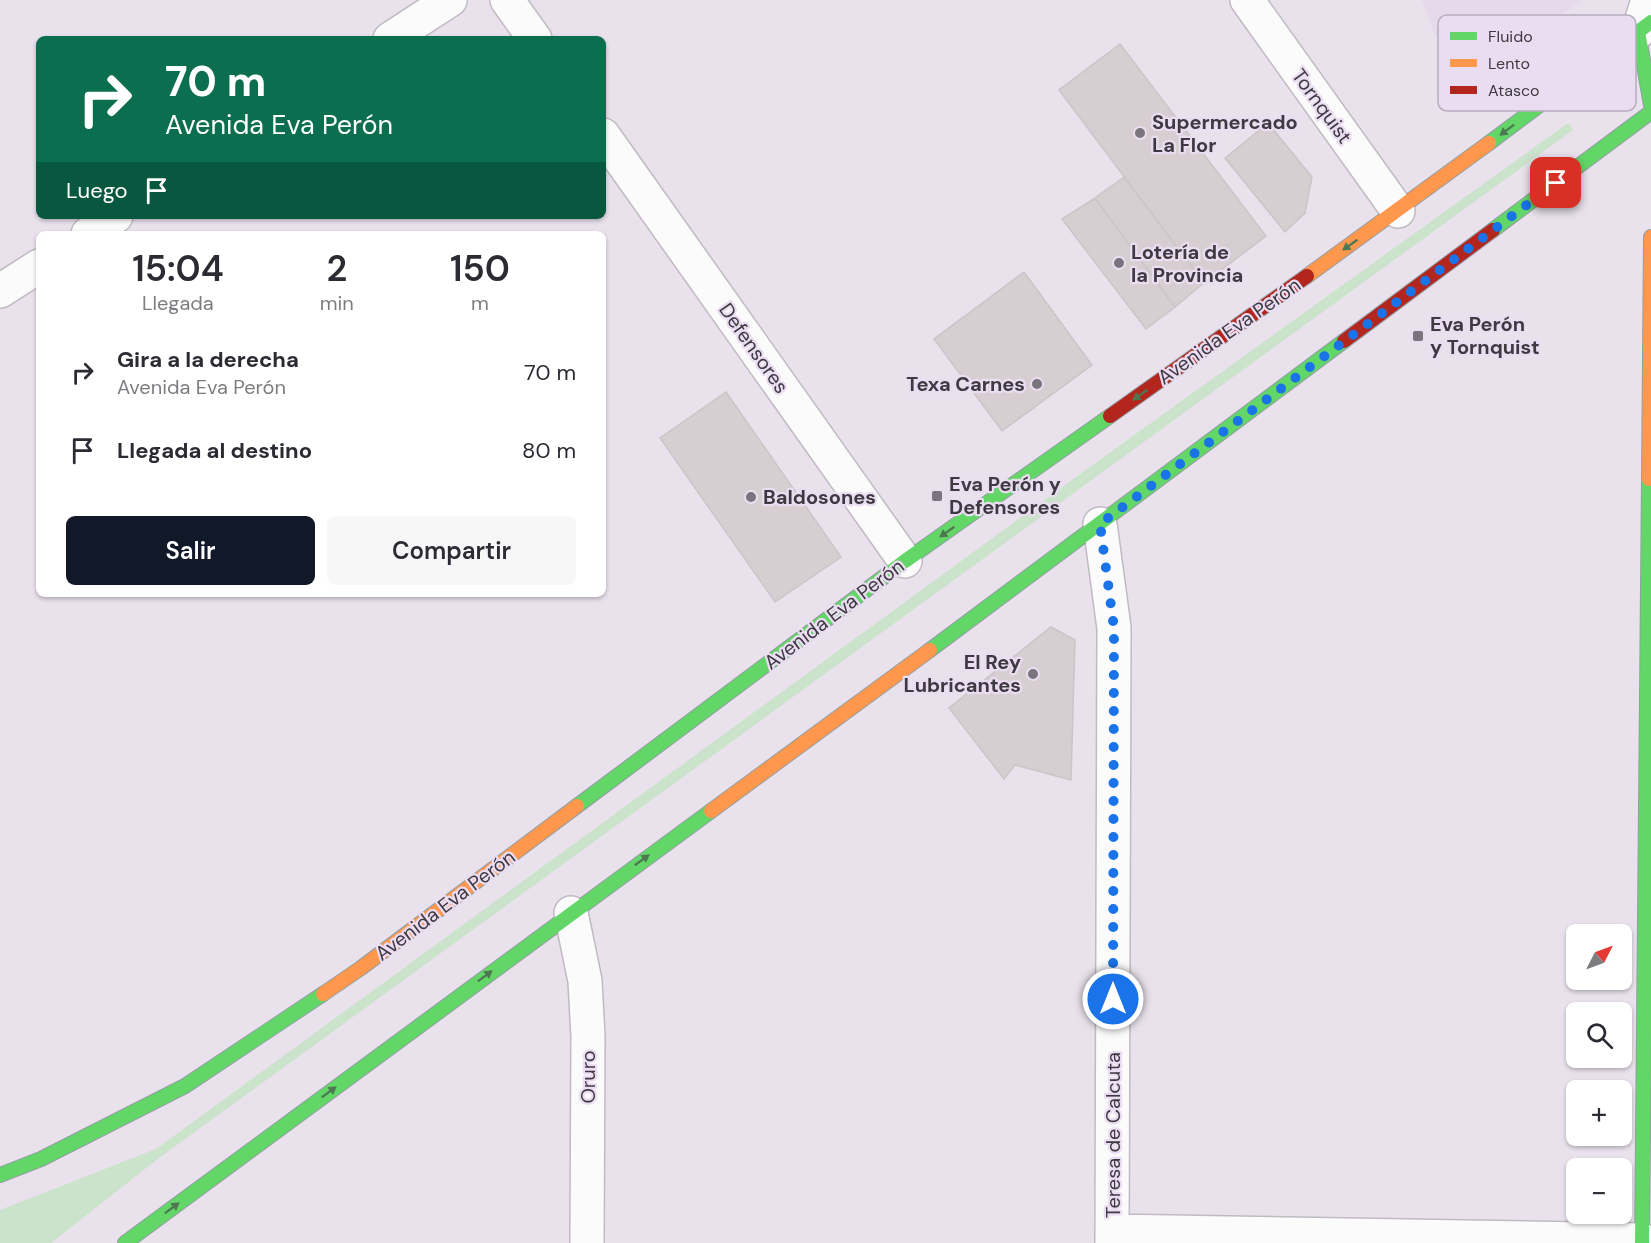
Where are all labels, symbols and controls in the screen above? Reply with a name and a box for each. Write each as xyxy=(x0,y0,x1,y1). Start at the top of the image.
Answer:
legend xyxy=(1438,15,1636,111)
text: Fluido xyxy=(1488,26,1533,47)
text: Lento xyxy=(1488,53,1530,74)
text: 70 m xyxy=(165,54,266,109)
icon: right xyxy=(66,60,144,138)
street label: Tornquist xyxy=(1286,63,1358,149)
text: Atasco xyxy=(1488,80,1540,101)
text: Avenida Eva Perón xyxy=(165,107,393,142)
place label: Supermercado La Flor xyxy=(1152,109,1298,158)
one-way arrow xyxy=(1500,124,1516,136)
marker: Supermercado La Flor xyxy=(1133,126,1147,140)
pin xyxy=(1530,157,1581,208)
icon: arrive xyxy=(1539,166,1572,199)
icon: arrive xyxy=(140,174,173,207)
text: Luego xyxy=(66,176,128,205)
place label: Lotería de la Provincia xyxy=(1131,239,1243,288)
one-way arrow xyxy=(1343,239,1359,251)
text: 15:04 xyxy=(132,245,224,292)
text: 2 xyxy=(326,245,347,292)
text: 150 xyxy=(450,245,510,292)
marker: Lotería de la Provincia xyxy=(1112,256,1126,270)
street label: Avenida Eva Perón xyxy=(1152,272,1306,390)
text: Llegada xyxy=(142,290,214,316)
text: min xyxy=(320,290,354,316)
text: m xyxy=(471,290,489,316)
street label: Defensores xyxy=(713,298,795,398)
place label: Eva Perón y Tornquist xyxy=(1430,311,1540,360)
marker: Eva Perón y Tornquist xyxy=(1411,329,1425,343)
text: Gira a la derecha xyxy=(117,345,299,374)
icon: right xyxy=(66,356,99,389)
text: 70 m xyxy=(524,358,576,387)
place label: Texa Carnes xyxy=(906,371,1025,397)
text: Avenida Eva Perón xyxy=(117,374,286,400)
marker: Texa Carnes xyxy=(1030,377,1044,391)
one-way arrow xyxy=(1132,389,1148,401)
icon: arrive xyxy=(66,434,99,467)
text: Llegada al destino xyxy=(117,436,312,465)
text: 80 m xyxy=(522,436,576,465)
place label: Eva Perón y Defensores xyxy=(949,471,1061,520)
place label: Baldosones xyxy=(763,484,876,510)
marker: Eva Perón y Defensores xyxy=(930,489,944,503)
marker: Baldosones xyxy=(744,490,758,504)
button: Salir xyxy=(66,516,315,585)
button: Compartir xyxy=(327,516,576,585)
one-way arrow xyxy=(939,526,955,538)
street label: Avenida Eva Perón xyxy=(759,553,909,675)
place label: El Rey Lubricantes xyxy=(903,649,1021,698)
marker: El Rey Lubricantes xyxy=(1026,667,1040,681)
street label: Avenida Eva Perón xyxy=(370,844,520,966)
one-way arrow xyxy=(634,854,650,866)
north arrow xyxy=(1566,924,1632,990)
map controls xyxy=(1566,924,1632,1224)
position arrow xyxy=(1081,967,1145,1031)
one-way arrow xyxy=(477,970,493,982)
button: search xyxy=(1566,1002,1632,1068)
street label: Oruro xyxy=(575,1050,601,1104)
street label: Teresa de Calcuta xyxy=(1100,1052,1126,1218)
button: + xyxy=(1566,1080,1632,1146)
one-way arrow xyxy=(320,1086,336,1098)
button: − xyxy=(1566,1158,1632,1224)
one-way arrow xyxy=(164,1202,180,1214)

